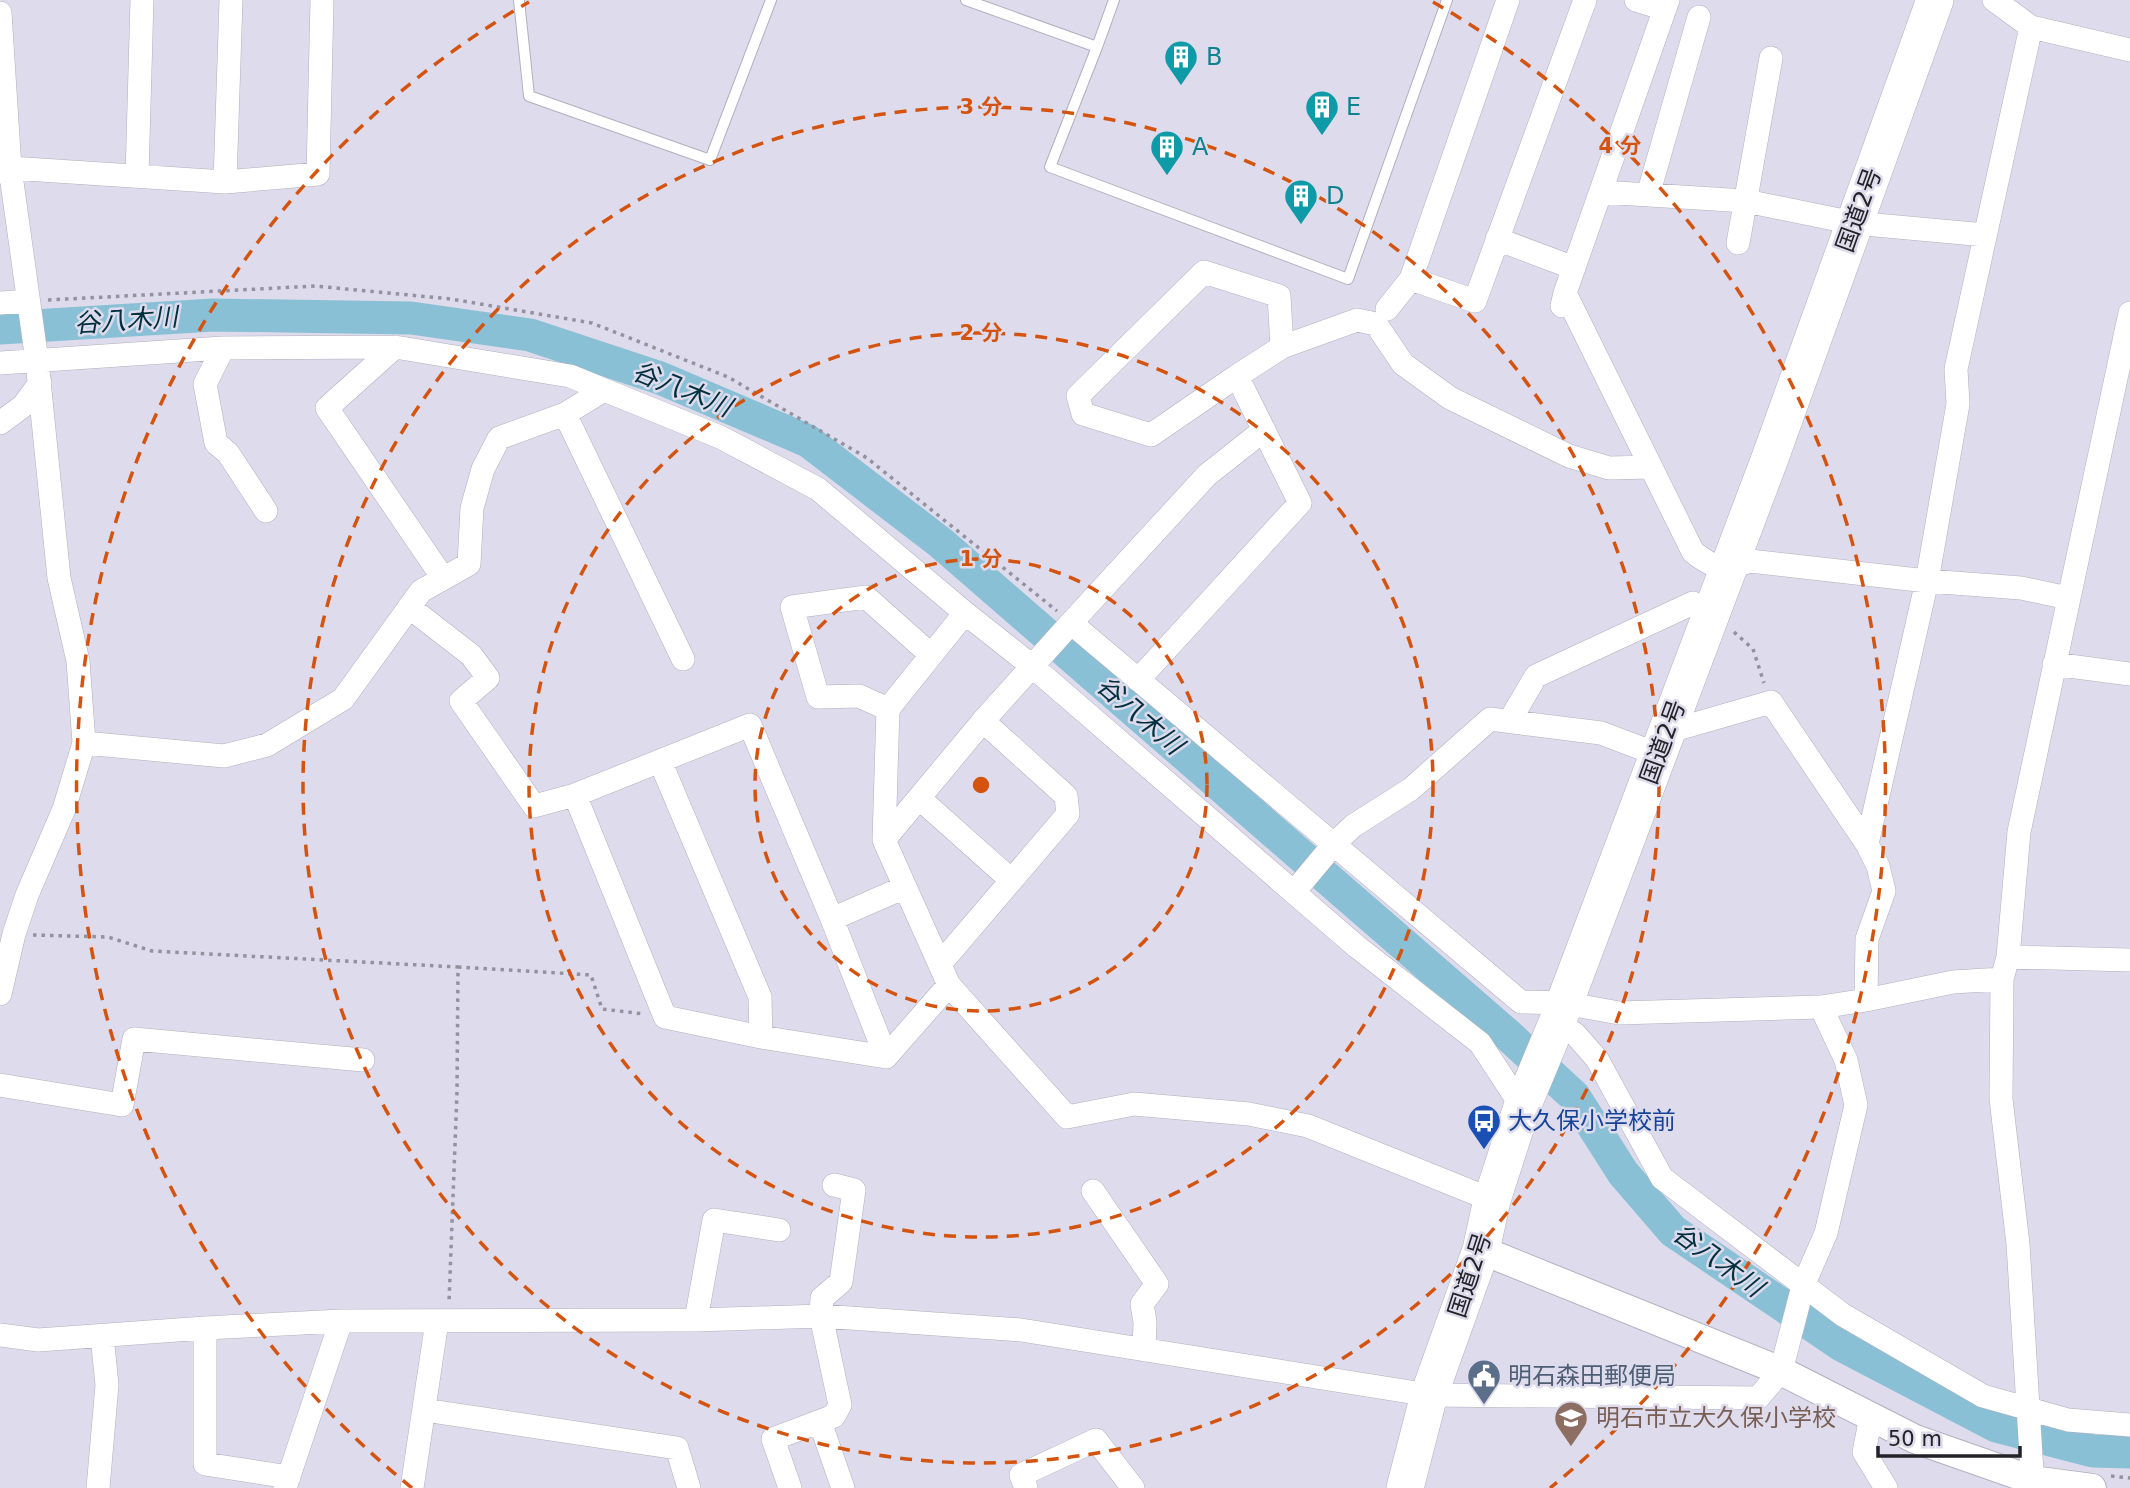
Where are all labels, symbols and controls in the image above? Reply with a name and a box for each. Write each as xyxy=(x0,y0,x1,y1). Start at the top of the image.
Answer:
building icon: B xyxy=(1162,38,1200,87)
place label: B xyxy=(1206,43,1222,71)
building icon: E xyxy=(1303,88,1341,137)
place label: E xyxy=(1346,93,1361,121)
text: 3 分 xyxy=(960,95,1002,119)
building icon: A xyxy=(1148,128,1186,177)
place label: A xyxy=(1192,133,1209,161)
text: 4 分 xyxy=(1599,134,1641,158)
street label: 国道2号 xyxy=(1831,164,1887,256)
building icon: D xyxy=(1282,177,1320,226)
place label: D xyxy=(1326,182,1344,210)
water label: 谷八木川 xyxy=(73,301,182,339)
text: 2 分 xyxy=(960,321,1002,345)
water label: 谷八木川 xyxy=(628,356,739,424)
text: 1 分 xyxy=(960,547,1002,571)
water label: 谷八木川 xyxy=(1091,670,1191,762)
street label: 国道2号 xyxy=(1635,696,1691,788)
centre of rings xyxy=(969,773,993,797)
bus stop icon: 大久保小学校前 xyxy=(1465,1102,1503,1151)
place label: 大久保小学校前 xyxy=(1508,1107,1676,1135)
water label: 谷八木川 xyxy=(1667,1217,1771,1304)
street label: 国道2号 xyxy=(1443,1229,1497,1321)
public building icon: 明石森田郵便局 xyxy=(1465,1357,1503,1406)
place label: 明石森田郵便局 xyxy=(1508,1362,1676,1390)
school or university icon: 明石市立大久保小学校 xyxy=(1552,1399,1590,1448)
place label: 明石市立大久保小学校 xyxy=(1596,1404,1836,1432)
scale bar xyxy=(1878,1414,2020,1458)
text: 50 m xyxy=(1888,1427,1942,1451)

